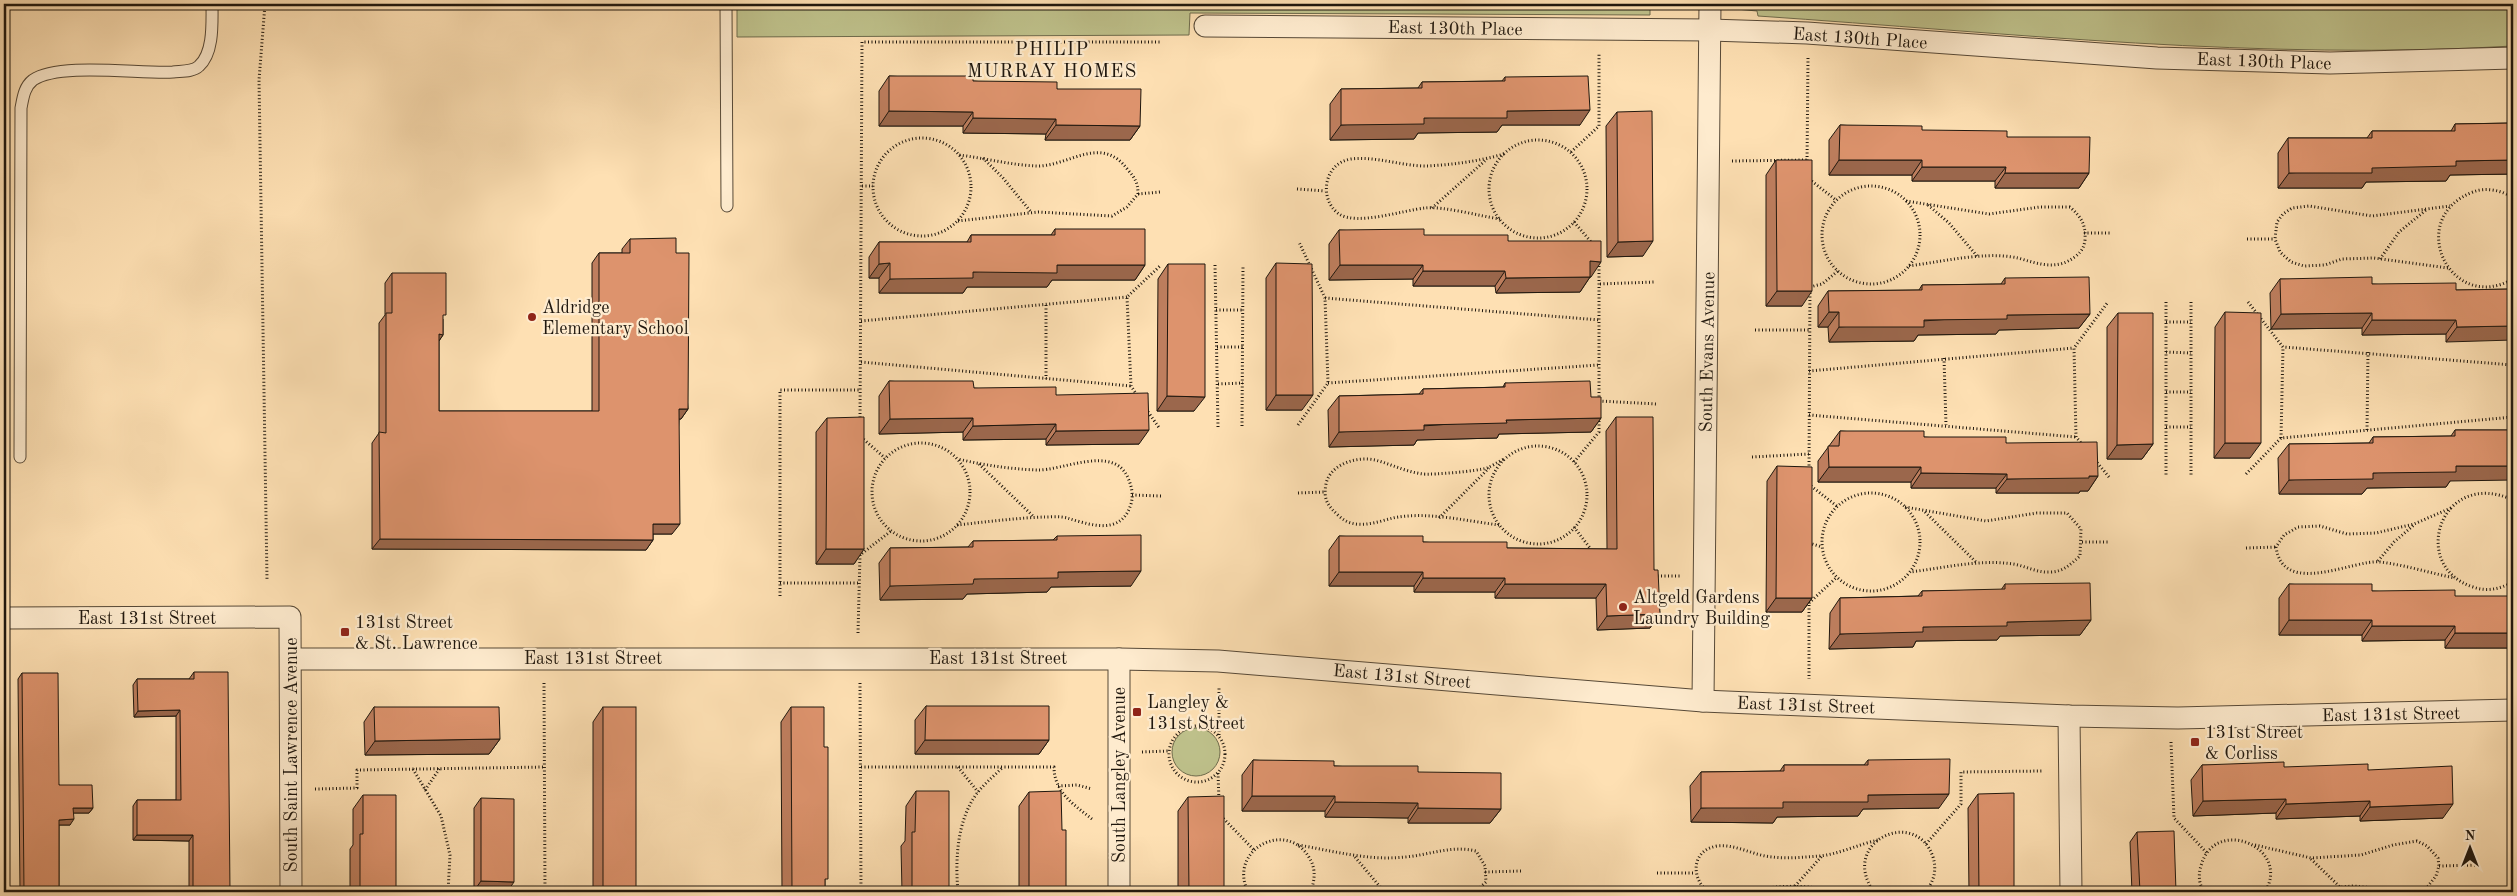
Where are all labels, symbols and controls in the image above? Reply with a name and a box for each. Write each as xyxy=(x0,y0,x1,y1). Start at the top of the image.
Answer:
street label: East 130th Place xyxy=(1387,19,1523,39)
street label: East 130th Place xyxy=(1792,25,1928,53)
district label: PHILIP MURRAY HOMES xyxy=(967,41,1137,82)
street label: East 130th Place xyxy=(2196,51,2332,73)
street label: South Evans Avenue xyxy=(1698,271,1718,433)
place label: Aldridge Elementary School xyxy=(542,299,689,338)
marker: Aldridge Elementary School xyxy=(526,311,538,323)
place label: Altgeld Gardens Laundry Building xyxy=(1633,589,1770,628)
marker: Altgeld Gardens Laundry Building xyxy=(1617,601,1629,613)
street label: East 131st Street xyxy=(78,610,216,628)
place label: 131st Street & St. Lawrence xyxy=(355,614,478,653)
marker: 131st Street & St. Lawrence xyxy=(339,626,351,638)
street label: South Saint Lawrence Avenue xyxy=(283,637,301,873)
street label: East 131st Street xyxy=(524,650,662,668)
street label: East 131st Street xyxy=(929,650,1067,668)
street label: East 131st Street xyxy=(1332,662,1472,692)
street label: South Langley Avenue xyxy=(1111,687,1129,863)
place label: Langley & 131st Street xyxy=(1147,694,1245,733)
street label: East 131st Street xyxy=(1736,695,1876,717)
street label: East 131st Street xyxy=(2322,705,2460,725)
marker: Langley & 131st Street xyxy=(1131,706,1143,718)
place label: 131st Street & Corliss xyxy=(2205,724,2303,763)
marker: 131st Street & Corliss xyxy=(2189,736,2201,748)
north arrow xyxy=(2444,824,2494,874)
text: N xyxy=(2465,829,2476,843)

